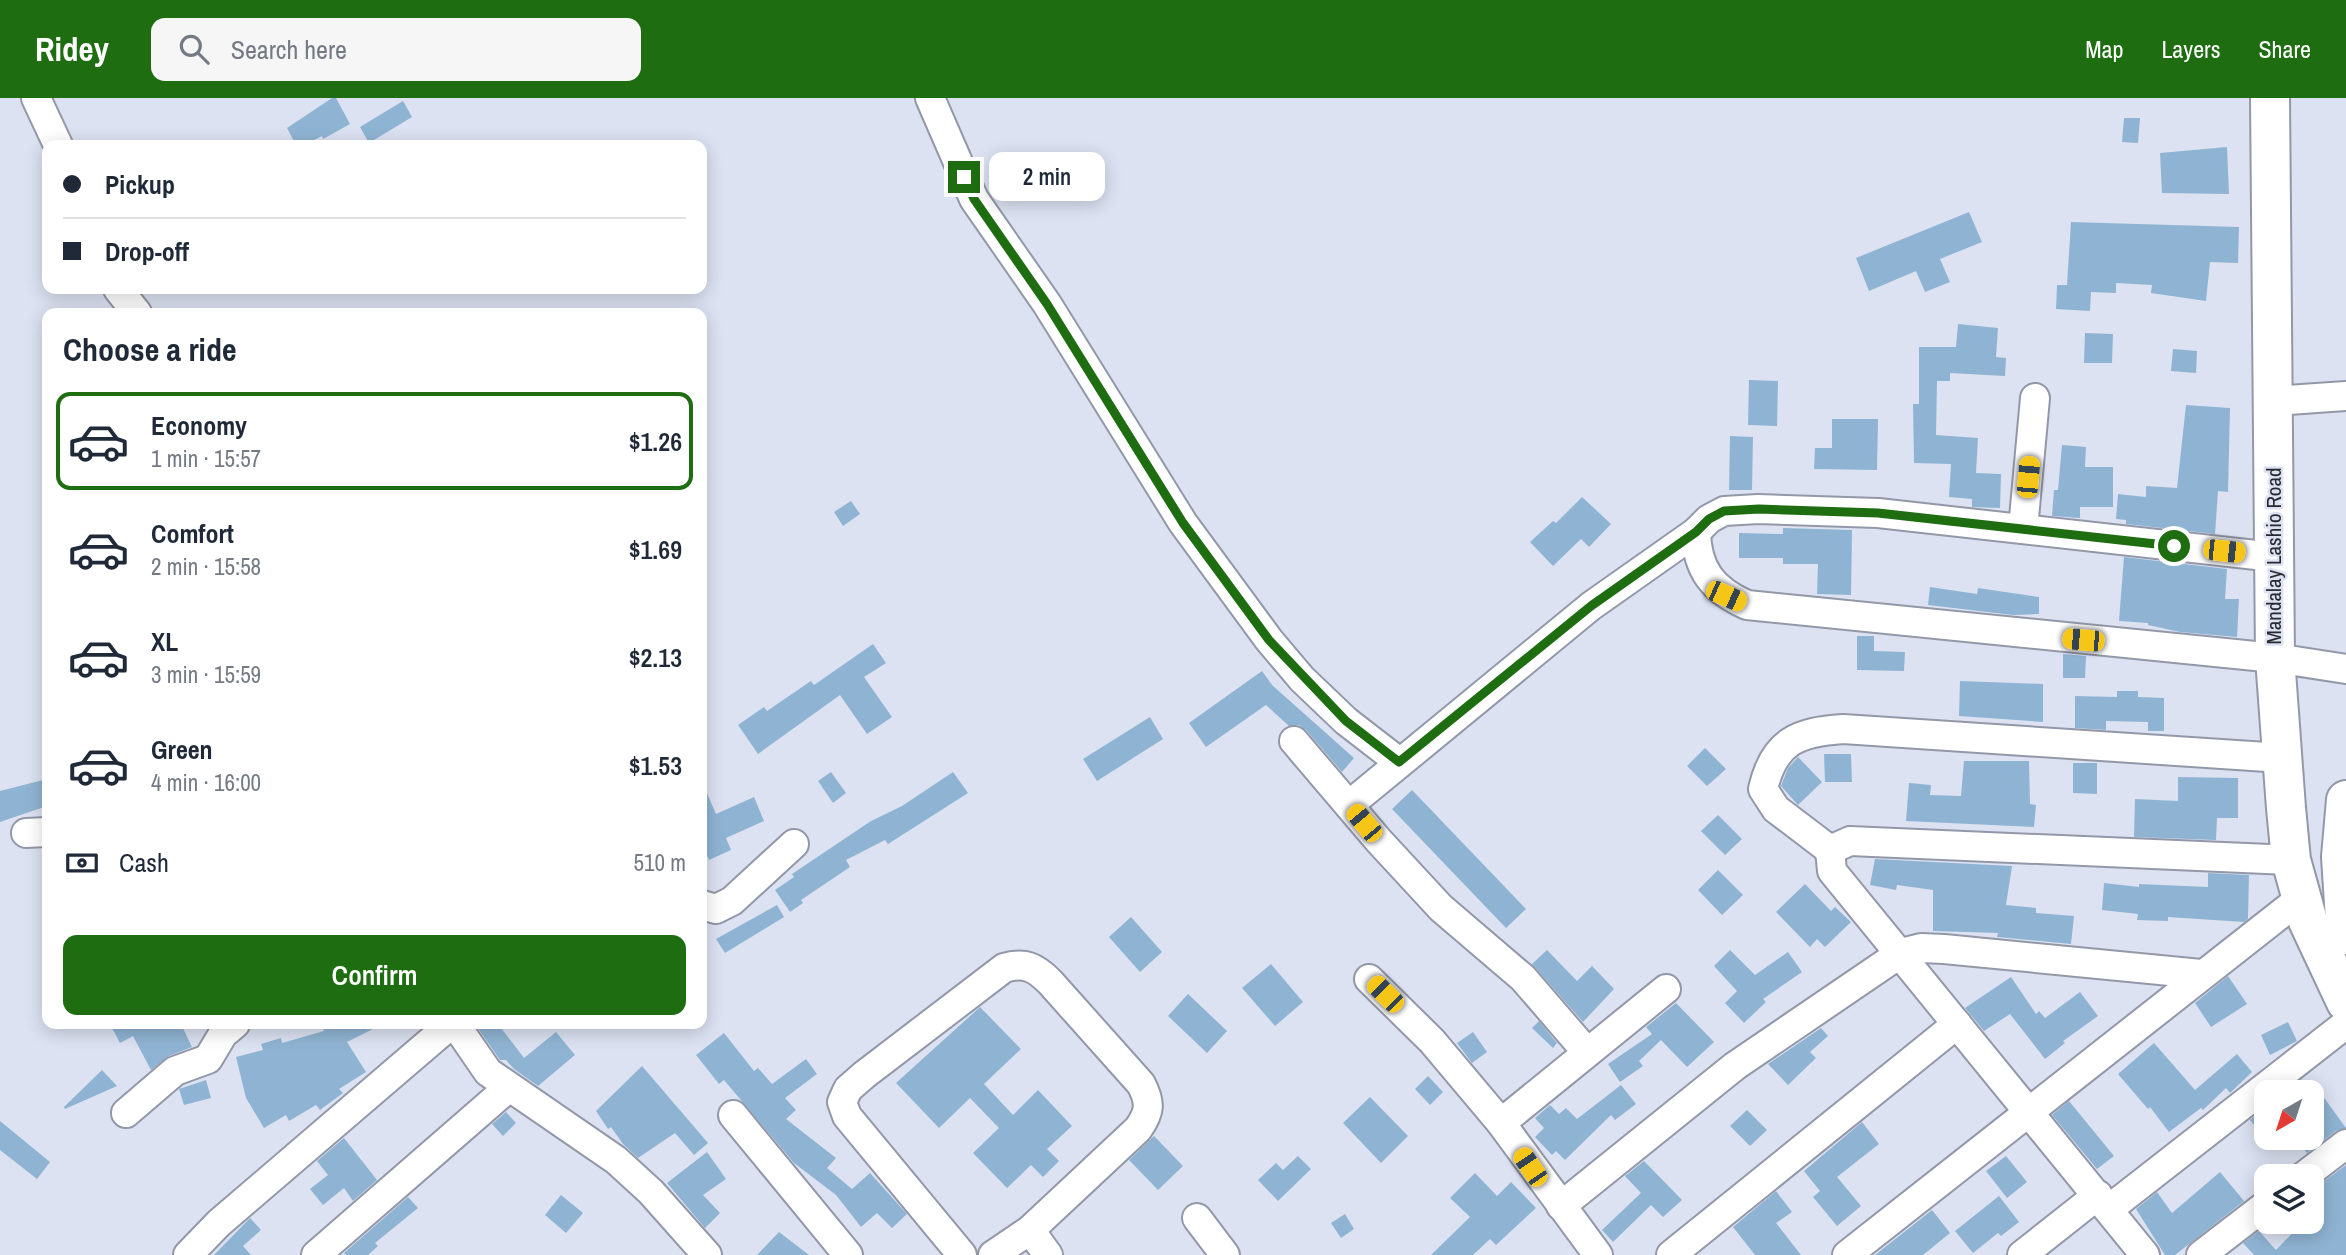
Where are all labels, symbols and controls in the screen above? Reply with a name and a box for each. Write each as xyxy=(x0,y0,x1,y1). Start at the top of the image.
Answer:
search box xyxy=(151,18,641,81)
text: Ridey xyxy=(35,27,109,71)
icon: search xyxy=(175,30,213,68)
text: Search here xyxy=(231,32,347,67)
text: Map xyxy=(2085,33,2123,65)
text: Layers xyxy=(2161,33,2220,65)
text: Share xyxy=(2258,33,2311,65)
callout: 2 min xyxy=(988,153,1104,202)
route end xyxy=(948,161,980,193)
text: 2 min xyxy=(1023,161,1071,192)
text: Pickup xyxy=(105,167,175,202)
text: Drop-off xyxy=(105,234,189,269)
text: Choose a ride xyxy=(63,328,237,371)
text: Economy xyxy=(151,408,247,443)
icon: car xyxy=(67,410,130,473)
text: $1.26 xyxy=(629,424,682,459)
text: 1 min · 15:57 xyxy=(151,443,261,474)
car xyxy=(2016,455,2041,499)
street label: Mandalay Lashio Road xyxy=(2259,467,2288,645)
text: Comfort xyxy=(151,516,234,551)
icon: car xyxy=(67,518,130,581)
route start xyxy=(2158,530,2190,562)
text: $1.69 xyxy=(629,532,682,567)
car xyxy=(2203,538,2246,564)
text: 2 min · 15:58 xyxy=(151,551,261,582)
car xyxy=(1703,578,1750,614)
text: XL xyxy=(151,624,178,659)
icon: car xyxy=(67,626,130,689)
car xyxy=(2062,628,2105,652)
text: $2.13 xyxy=(629,640,682,675)
text: 3 min · 15:59 xyxy=(151,659,261,690)
text: Green xyxy=(151,732,213,767)
icon: car xyxy=(67,734,130,797)
text: $1.53 xyxy=(629,748,682,783)
text: 4 min · 16:00 xyxy=(151,767,261,798)
car xyxy=(1343,800,1386,846)
icon: cash xyxy=(63,844,101,882)
text: Cash xyxy=(119,845,169,880)
text: 510 m xyxy=(634,847,686,878)
button: Confirm xyxy=(63,935,686,1015)
car xyxy=(1363,972,1408,1016)
north arrow xyxy=(2254,1080,2324,1150)
map controls xyxy=(2254,1080,2324,1234)
car xyxy=(1510,1144,1551,1190)
button: layers xyxy=(2254,1164,2324,1234)

